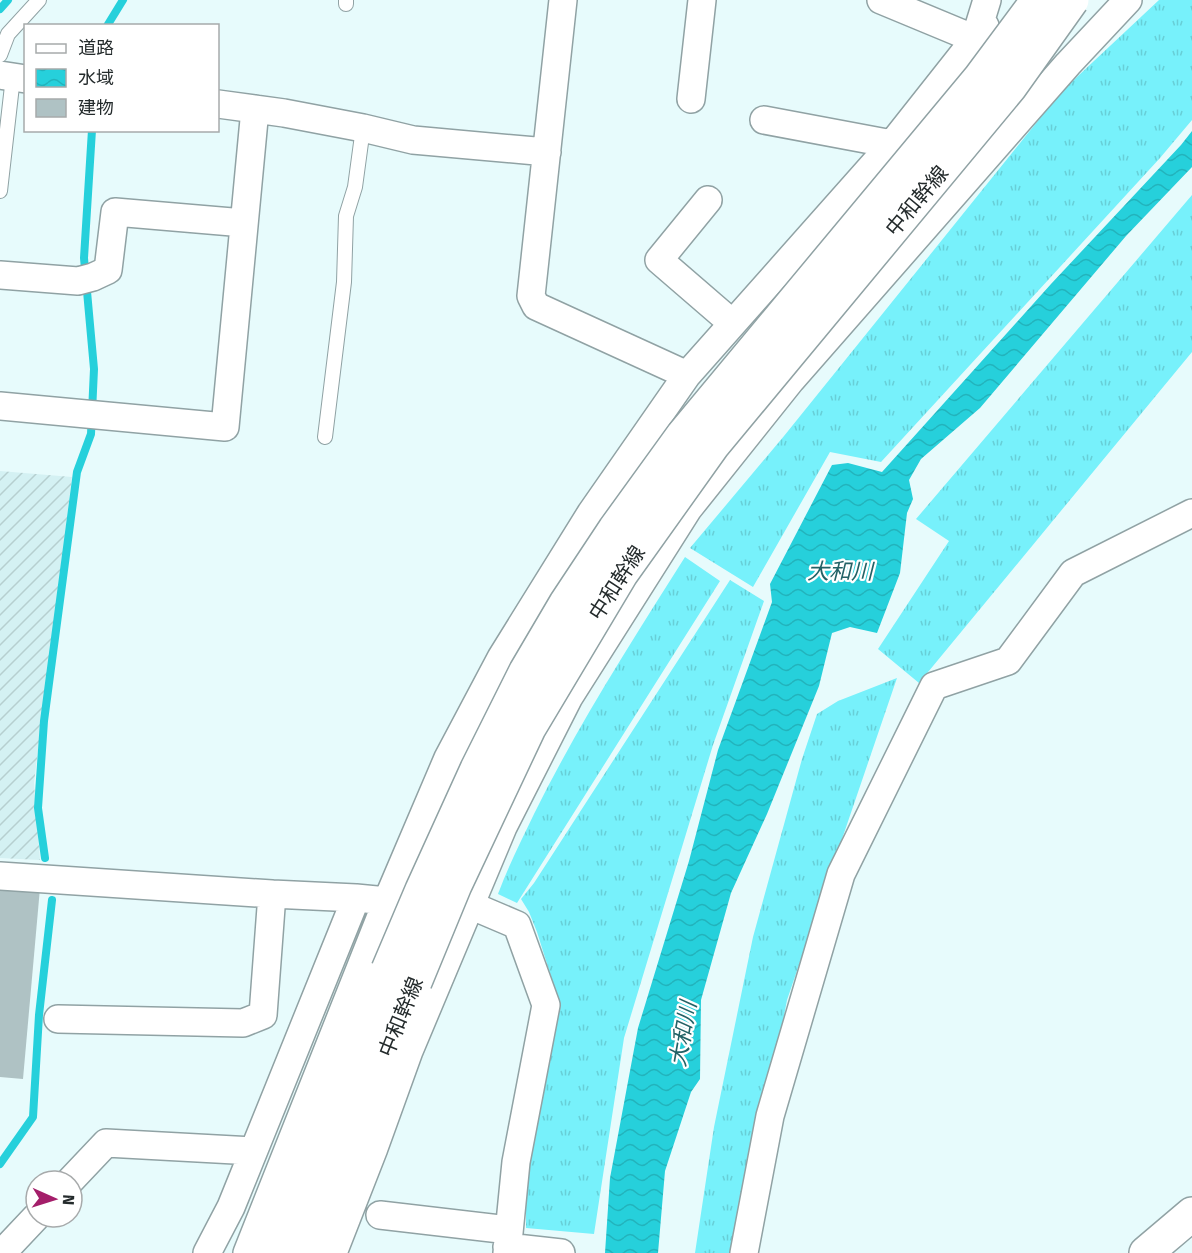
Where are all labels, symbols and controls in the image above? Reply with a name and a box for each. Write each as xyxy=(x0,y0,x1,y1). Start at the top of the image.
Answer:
legend xyxy=(24,24,219,132)
text: 道路 xyxy=(78,37,114,59)
text: 水域 xyxy=(78,67,114,89)
text: 建物 xyxy=(78,97,114,119)
street label: 中和幹線 xyxy=(880,160,954,242)
street label: 中和幹線 xyxy=(583,541,651,625)
water label: 大和川 xyxy=(807,558,875,585)
street label: 中和幹線 xyxy=(373,973,429,1061)
water label: 大和川 xyxy=(664,997,702,1069)
north arrow xyxy=(24,1169,84,1229)
text: N xyxy=(59,1194,78,1206)

